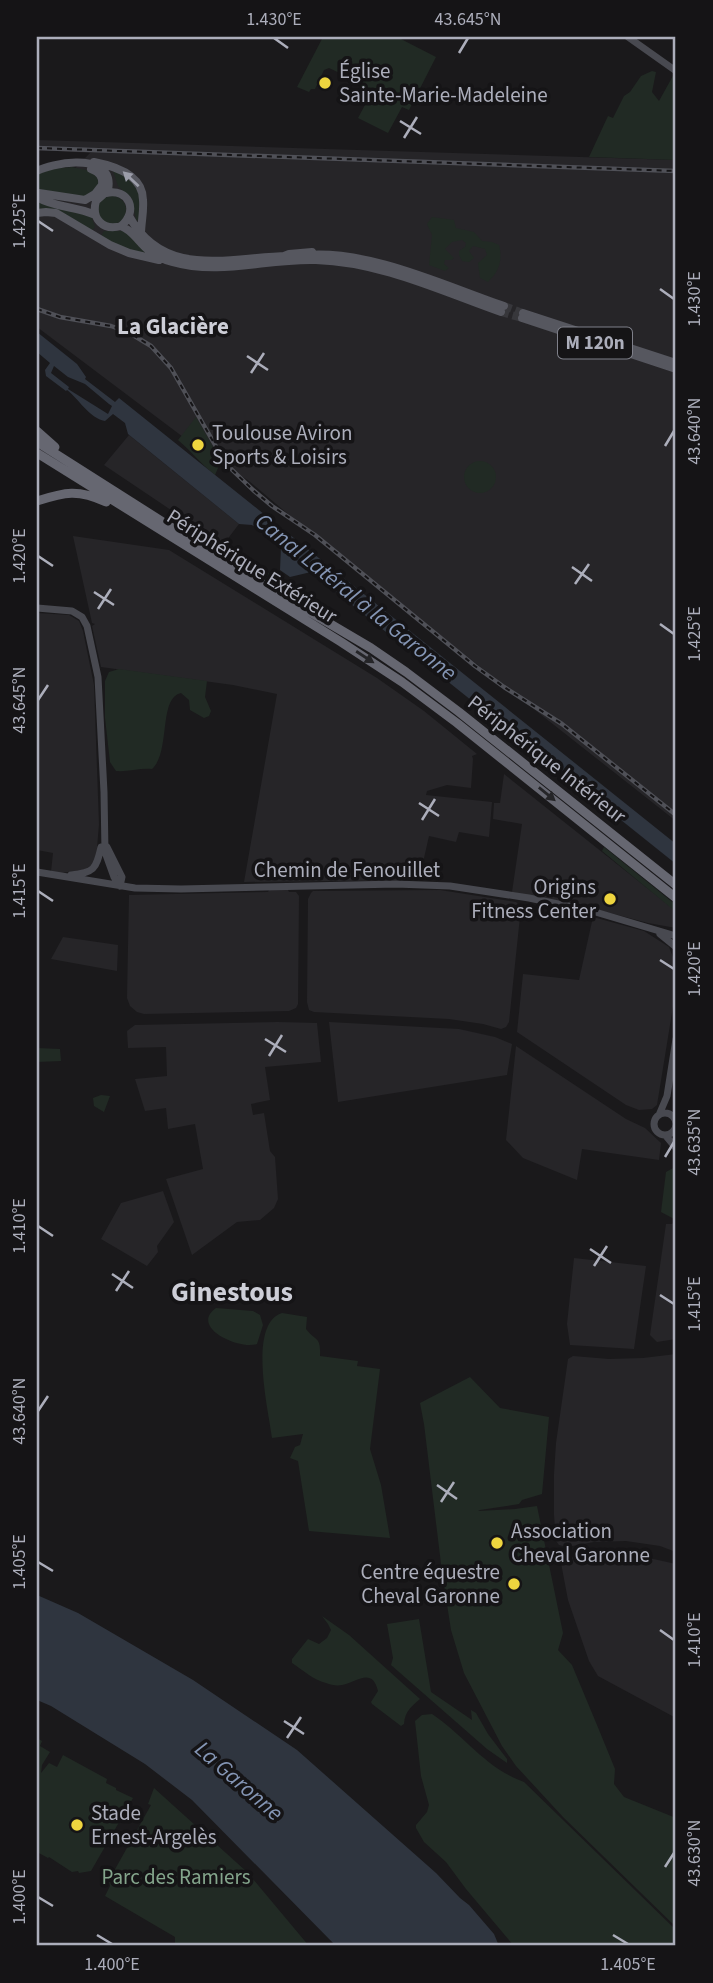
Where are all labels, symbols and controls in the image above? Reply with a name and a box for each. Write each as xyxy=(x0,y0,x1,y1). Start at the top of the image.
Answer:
text: 1.430°E xyxy=(246,7,302,32)
text: 43.645°N xyxy=(435,7,501,32)
place label: Église Sainte-Marie-Madeleine xyxy=(339,56,548,110)
marker: Église Sainte-Marie-Madeleine xyxy=(317,75,333,91)
one-way arrow xyxy=(123,171,140,187)
text: 1.425°E xyxy=(7,193,32,249)
text: 1.430°E xyxy=(682,271,707,327)
district label: La Glacière xyxy=(117,310,229,343)
road number: M 120n xyxy=(558,328,632,358)
text: 43.640°N xyxy=(682,398,707,464)
place label: Toulouse Aviron Sports & Loisirs xyxy=(212,418,352,472)
marker: Toulouse Aviron Sports & Loisirs xyxy=(190,437,206,453)
street label: Périphérique Extérieur xyxy=(161,501,344,631)
water label: Canal Latéral à la Garonne xyxy=(248,505,464,689)
text: 1.420°E xyxy=(7,528,32,584)
text: 1.425°E xyxy=(682,606,707,662)
one-way arrow xyxy=(356,650,375,663)
text: 43.645°N xyxy=(7,667,32,733)
street label: Périphérique Intérieur xyxy=(461,688,633,831)
one-way arrow xyxy=(537,787,555,802)
street label: Chemin de Fenouillet xyxy=(254,855,440,885)
text: 1.415°E xyxy=(7,863,32,919)
place label: Origins Fitness Center xyxy=(471,872,597,926)
marker: Origins Fitness Center xyxy=(602,891,618,907)
text: 1.420°E xyxy=(682,941,707,997)
text: 43.635°N xyxy=(682,1109,707,1175)
text: 1.410°E xyxy=(7,1198,32,1254)
district label: Ginestous xyxy=(171,1272,293,1312)
text: 1.415°E xyxy=(682,1276,707,1332)
text: 43.640°N xyxy=(7,1378,32,1444)
place label: Association Cheval Garonne xyxy=(511,1516,650,1570)
text: 1.405°E xyxy=(7,1534,32,1590)
marker: Association Cheval Garonne xyxy=(489,1535,505,1551)
place label: Centre équestre Cheval Garonne xyxy=(360,1557,500,1611)
marker: Centre équestre Cheval Garonne xyxy=(506,1576,522,1592)
text: 1.410°E xyxy=(682,1612,707,1668)
water label: La Garonne xyxy=(188,1733,290,1829)
place label: Stade Ernest-Argelès xyxy=(91,1798,217,1852)
marker: Stade Ernest-Argelès xyxy=(69,1817,85,1833)
text: 43.630°N xyxy=(682,1820,707,1886)
park label: Parc des Ramiers xyxy=(102,1862,251,1892)
text: 1.400°E xyxy=(7,1869,32,1925)
text: 1.400°E xyxy=(84,1952,140,1977)
text: 1.405°E xyxy=(600,1952,656,1977)

